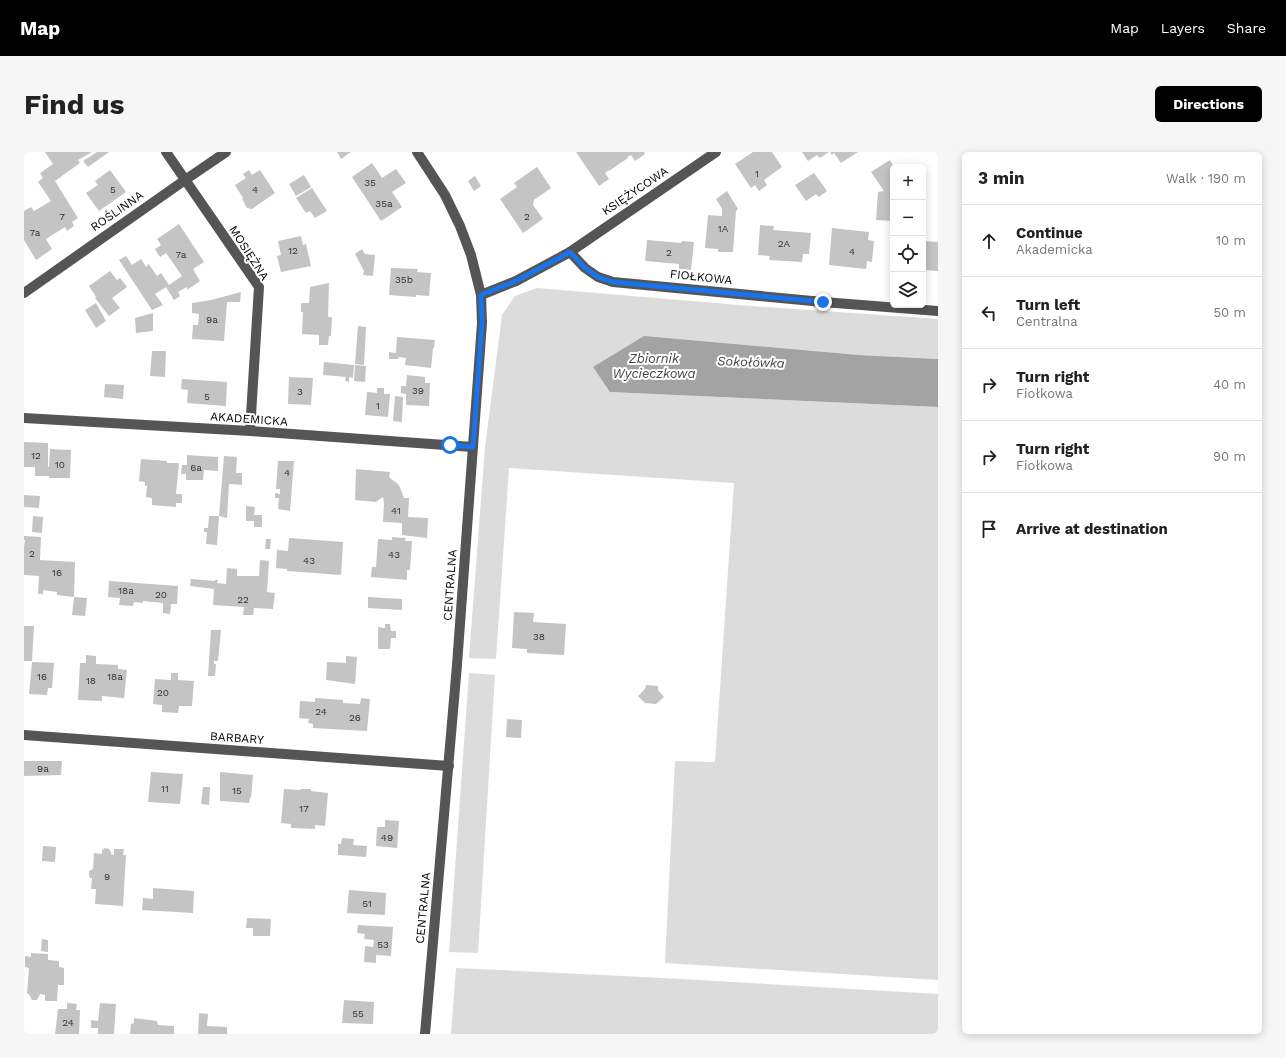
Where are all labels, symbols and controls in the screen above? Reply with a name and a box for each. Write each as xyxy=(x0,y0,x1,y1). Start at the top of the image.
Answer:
text: Map xyxy=(20,17,60,40)
text: Map xyxy=(1110,20,1139,36)
text: Layers xyxy=(1161,20,1205,36)
text: Share xyxy=(1227,20,1266,36)
button: Directions xyxy=(1155,86,1262,122)
text: Find us xyxy=(24,88,124,121)
street label: KSIĘŻYCOWA xyxy=(599,164,671,218)
map controls xyxy=(890,164,926,308)
button: + xyxy=(890,164,926,200)
house number: 1 xyxy=(755,168,759,179)
text: 3 min xyxy=(978,168,1024,188)
text: Walk · 190 m xyxy=(1166,171,1246,186)
house number: 35 xyxy=(364,177,376,188)
house number: 5 xyxy=(110,184,116,195)
house number: 4 xyxy=(252,184,258,195)
street label: ROŚLINNA xyxy=(88,188,146,234)
house number: 35a xyxy=(375,198,393,209)
button: − xyxy=(890,200,926,236)
house number: 7 xyxy=(59,211,65,222)
house number: 2 xyxy=(524,211,530,222)
street label: MOSIĘŻNA xyxy=(226,223,272,283)
house number: 1A xyxy=(718,223,729,234)
text: Continue xyxy=(1016,224,1083,242)
house number: 7a xyxy=(30,227,41,238)
icon: ahead xyxy=(978,230,1000,252)
text: 10 m xyxy=(1216,233,1246,248)
button: locate xyxy=(890,236,926,272)
house number: 2A xyxy=(778,238,791,249)
text: Akademicka xyxy=(1016,242,1093,257)
house number: 12 xyxy=(288,245,298,256)
house number: 4 xyxy=(849,246,855,257)
house number: 2 xyxy=(666,247,672,258)
house number: 7a xyxy=(176,249,187,260)
street label: FIOŁKOWA xyxy=(669,267,733,287)
button: layers xyxy=(890,272,926,308)
house number: 35b xyxy=(395,274,413,285)
route end xyxy=(814,293,832,311)
text: Turn left xyxy=(1016,296,1080,314)
icon: left xyxy=(978,302,1000,324)
text: 50 m xyxy=(1214,305,1246,320)
house number: 9a xyxy=(206,314,218,325)
text: Centralna xyxy=(1016,314,1078,329)
water label: Zbiornik Wycieczkowa xyxy=(613,351,695,381)
water label: Sokołówka xyxy=(717,353,785,371)
text: Turn right xyxy=(1016,368,1089,386)
icon: right xyxy=(978,374,1000,396)
text: 40 m xyxy=(1213,377,1246,392)
house number: 39 xyxy=(412,385,424,396)
house number: 3 xyxy=(297,386,303,397)
text: Fiołkowa xyxy=(1016,386,1073,401)
house number: 5 xyxy=(204,391,210,402)
house number: 1 xyxy=(376,400,380,411)
street label: AKADEMICKA xyxy=(210,409,288,429)
route start xyxy=(441,436,459,454)
text: Turn right xyxy=(1016,440,1089,458)
icon: right xyxy=(978,446,1000,468)
text: 90 m xyxy=(1213,449,1246,464)
house number: 12 xyxy=(31,450,41,461)
text: Fiołkowa xyxy=(1016,458,1073,473)
house number: 10 xyxy=(55,459,65,470)
house number: 6a xyxy=(190,462,202,473)
house number: 4 xyxy=(284,467,290,478)
house number: 41 xyxy=(391,505,401,516)
icon: arrive xyxy=(978,518,1000,540)
text: Arrive at destination xyxy=(1016,520,1168,538)
house number: 2 xyxy=(29,548,35,559)
house number: 43 xyxy=(388,549,400,560)
street label: CENTRALNA xyxy=(441,549,459,621)
house number: 43 xyxy=(303,555,315,566)
house number: 16 xyxy=(52,567,62,578)
house number: 18a xyxy=(118,585,134,596)
house number: 20 xyxy=(155,589,167,600)
house number: 22 xyxy=(237,594,249,605)
house number: 38 xyxy=(533,631,545,642)
house number: 16 xyxy=(37,671,47,682)
house number: 18a xyxy=(107,671,123,682)
house number: 18 xyxy=(86,675,96,686)
house number: 20 xyxy=(157,687,169,698)
house number: 24 xyxy=(315,706,327,717)
house number: 26 xyxy=(349,712,361,723)
street label: BARBARY xyxy=(210,729,264,747)
house number: 9a xyxy=(37,763,49,774)
house number: 11 xyxy=(161,783,169,794)
house number: 15 xyxy=(232,785,242,796)
house number: 17 xyxy=(299,803,309,814)
house number: 49 xyxy=(381,832,393,843)
house number: 9 xyxy=(104,871,110,882)
street label: CENTRALNA xyxy=(413,872,433,944)
house number: 51 xyxy=(362,898,372,909)
house number: 53 xyxy=(377,939,389,950)
house number: 55 xyxy=(352,1008,364,1019)
house number: 24 xyxy=(62,1017,74,1028)

